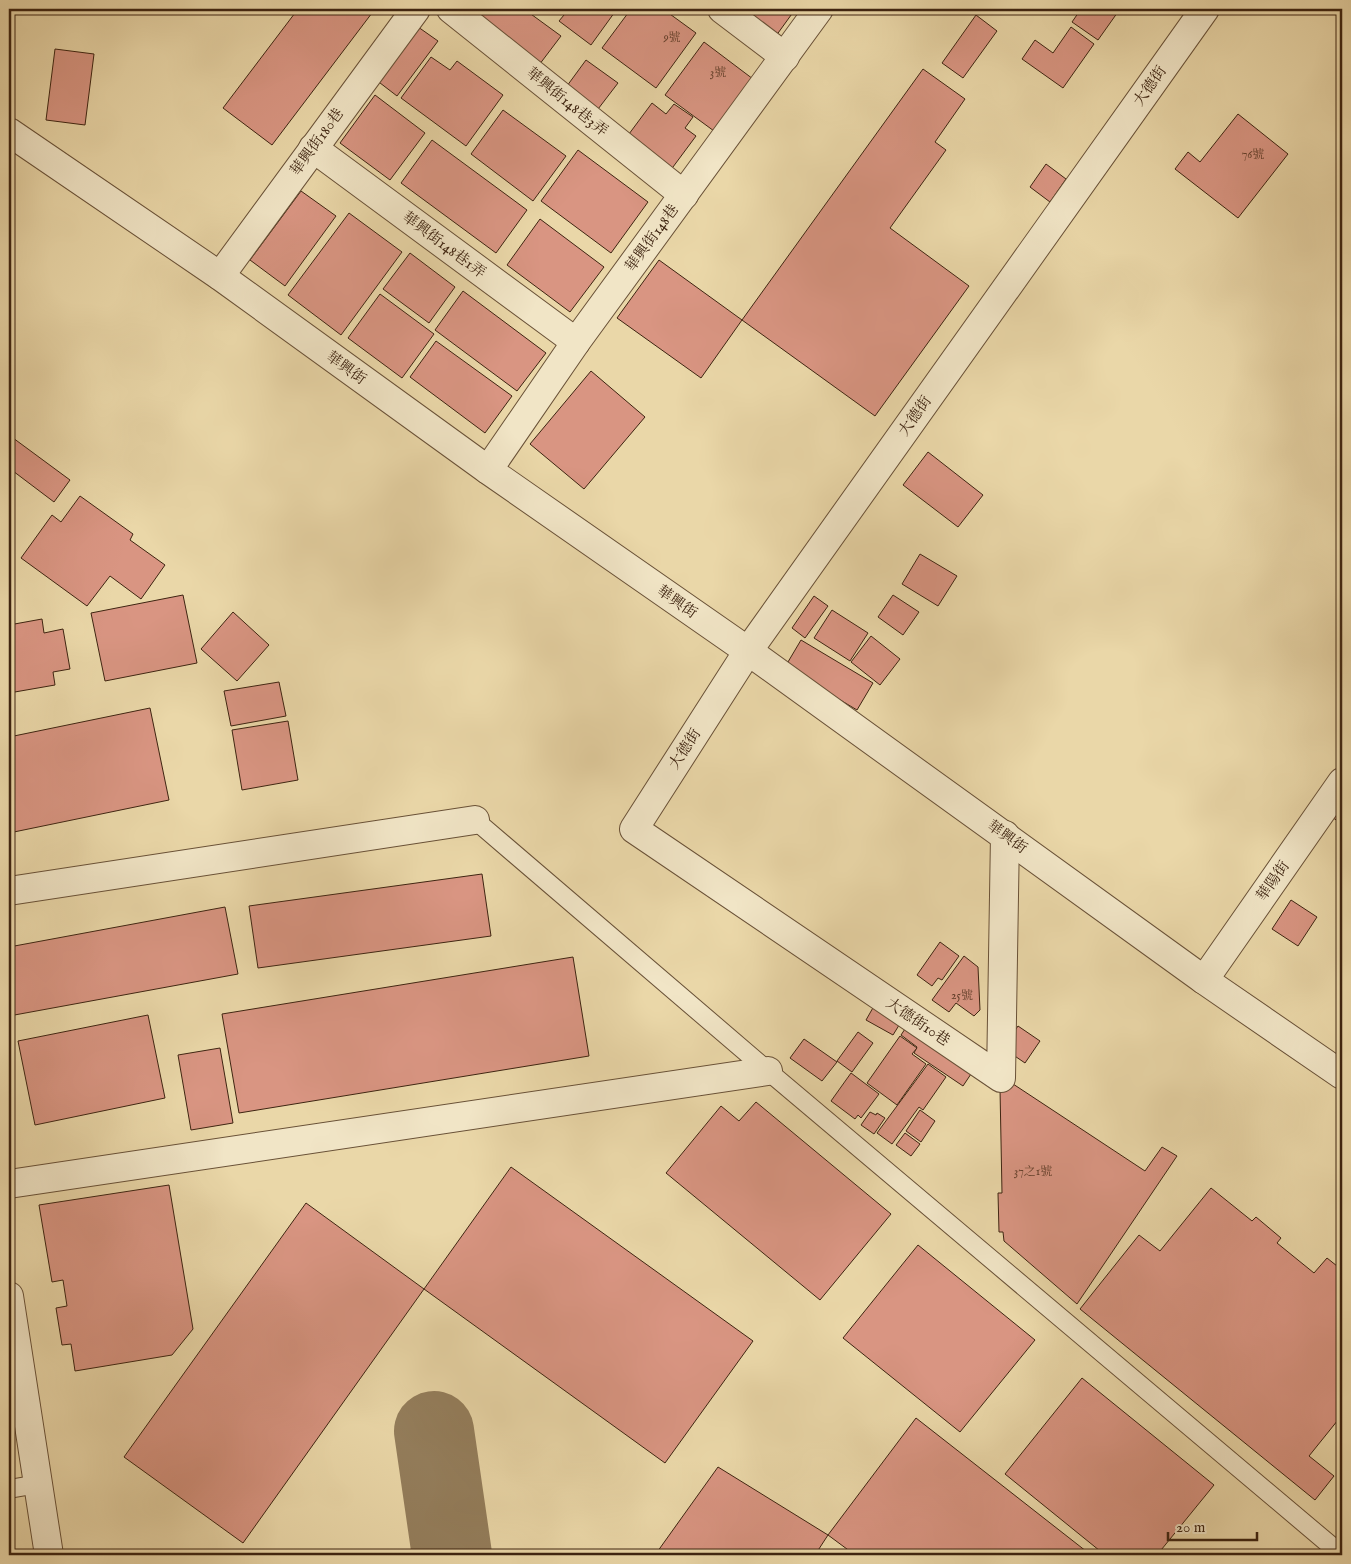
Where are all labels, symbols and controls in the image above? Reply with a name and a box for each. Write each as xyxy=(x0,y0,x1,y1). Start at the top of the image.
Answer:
house number: 9號 xyxy=(662,30,681,45)
street label: 大德街 xyxy=(1129,62,1171,110)
street label: 華興街148巷3弄 xyxy=(522,63,612,141)
house number: 3號 xyxy=(710,65,726,80)
street label: 華興街180巷 xyxy=(286,105,348,179)
house number: 76號 xyxy=(1242,147,1264,162)
street label: 華興街148巷 xyxy=(621,201,683,275)
street label: 華興街148巷1弄 xyxy=(399,207,489,283)
street label: 華興街 xyxy=(322,347,370,389)
street label: 大德街 xyxy=(894,392,936,440)
street label: 華興街 xyxy=(653,581,701,623)
street label: 大德街 xyxy=(665,725,705,773)
street label: 華興街 xyxy=(983,816,1031,858)
street label: 華陽街 xyxy=(1252,857,1294,905)
house number: 25號 xyxy=(951,988,973,1003)
street label: 大德街10巷 xyxy=(882,994,954,1050)
house number: 37之1號 xyxy=(1014,1164,1052,1179)
scale bar xyxy=(1168,1509,1257,1541)
text: 20 m xyxy=(1176,1518,1206,1537)

